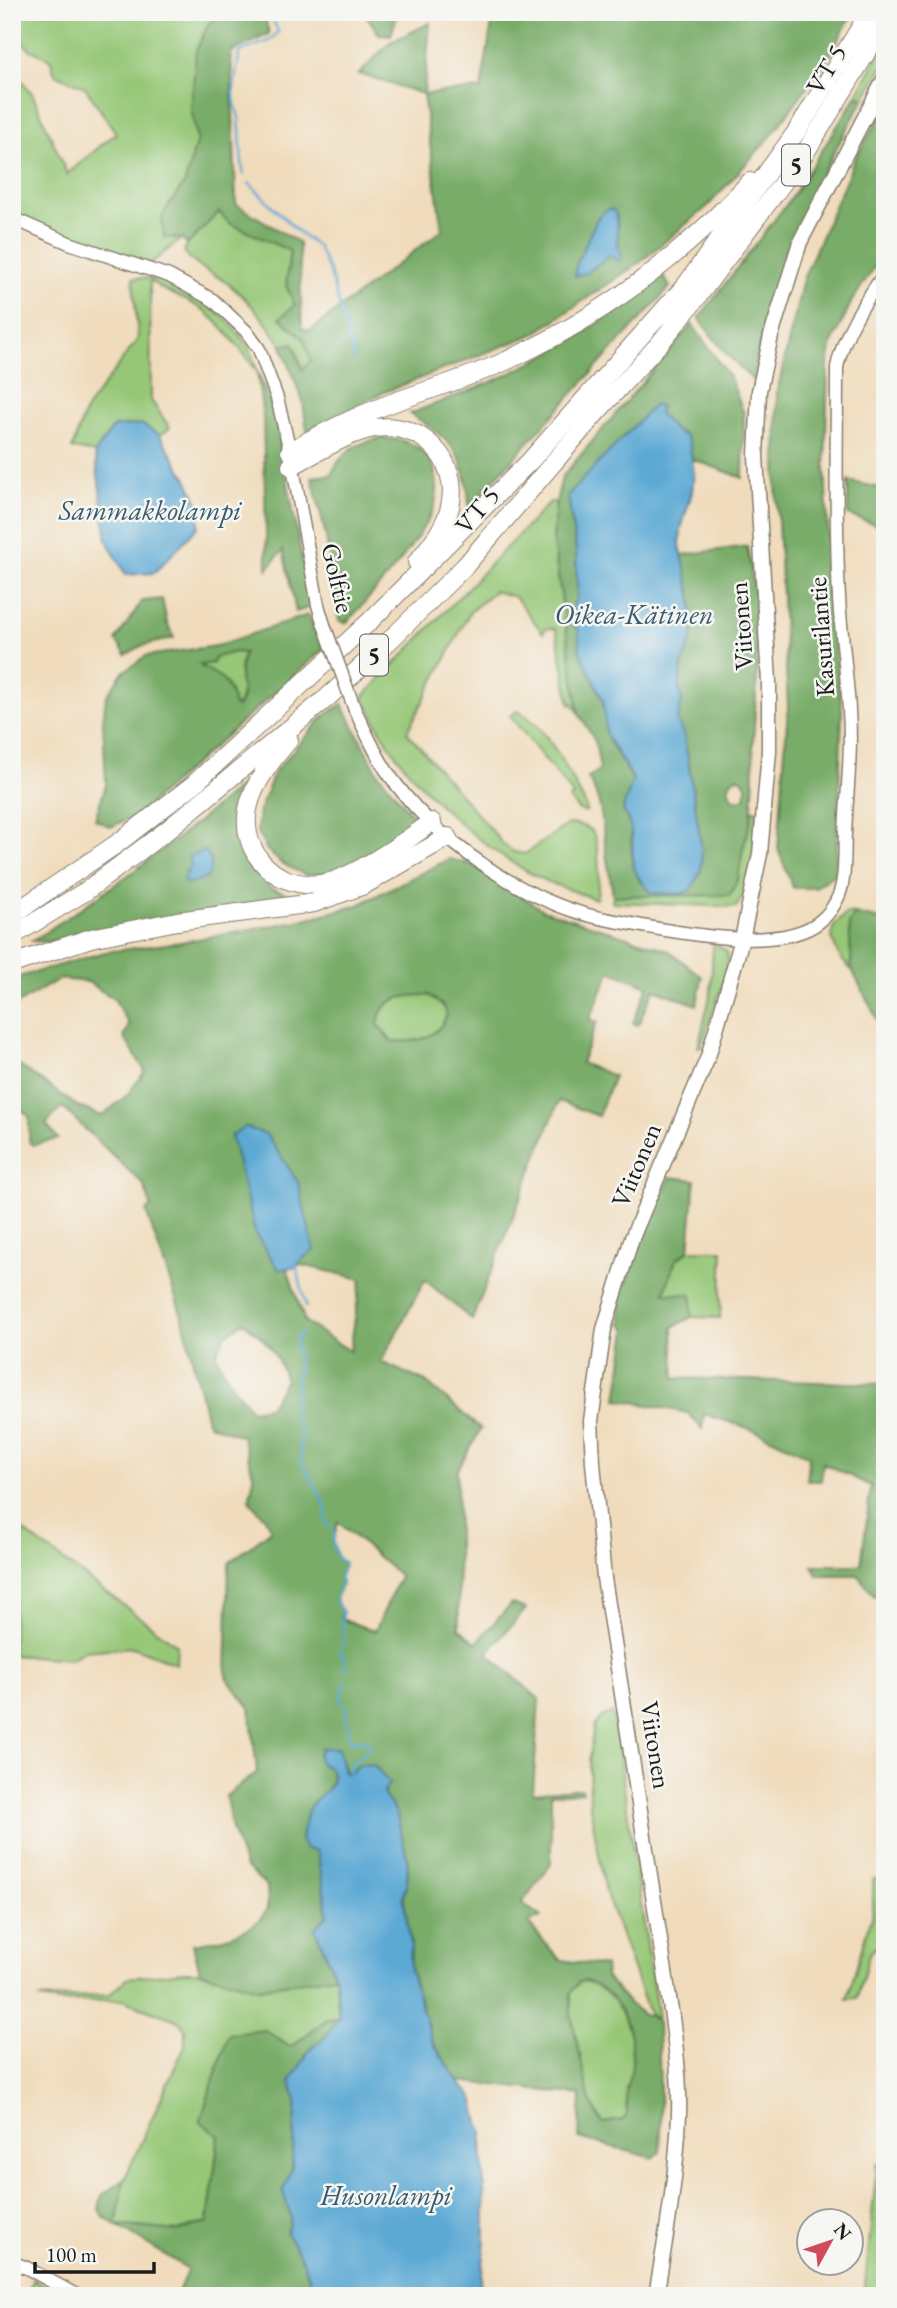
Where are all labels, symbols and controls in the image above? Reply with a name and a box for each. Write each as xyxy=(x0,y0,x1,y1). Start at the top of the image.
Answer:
street label: VT 5 xyxy=(798,38,854,100)
road number: 5 xyxy=(782,145,810,186)
street label: VT 5 xyxy=(447,479,507,541)
water label: Sammakkolampi xyxy=(58,492,243,528)
street label: Golftie xyxy=(313,540,363,616)
street label: Kasurilantie xyxy=(800,576,842,698)
street label: Viitonen xyxy=(721,580,761,671)
water label: Oikea-Kätinen xyxy=(555,596,713,632)
road number: 5 xyxy=(360,634,388,676)
street label: Viitonen xyxy=(603,1117,669,1212)
street label: Viitonen xyxy=(632,1699,680,1792)
water label: Husonlampi xyxy=(319,2177,454,2213)
north arrow xyxy=(796,2206,866,2276)
text: N xyxy=(828,2217,858,2246)
scale bar xyxy=(35,2231,154,2275)
text: 100 m xyxy=(46,2241,97,2268)

